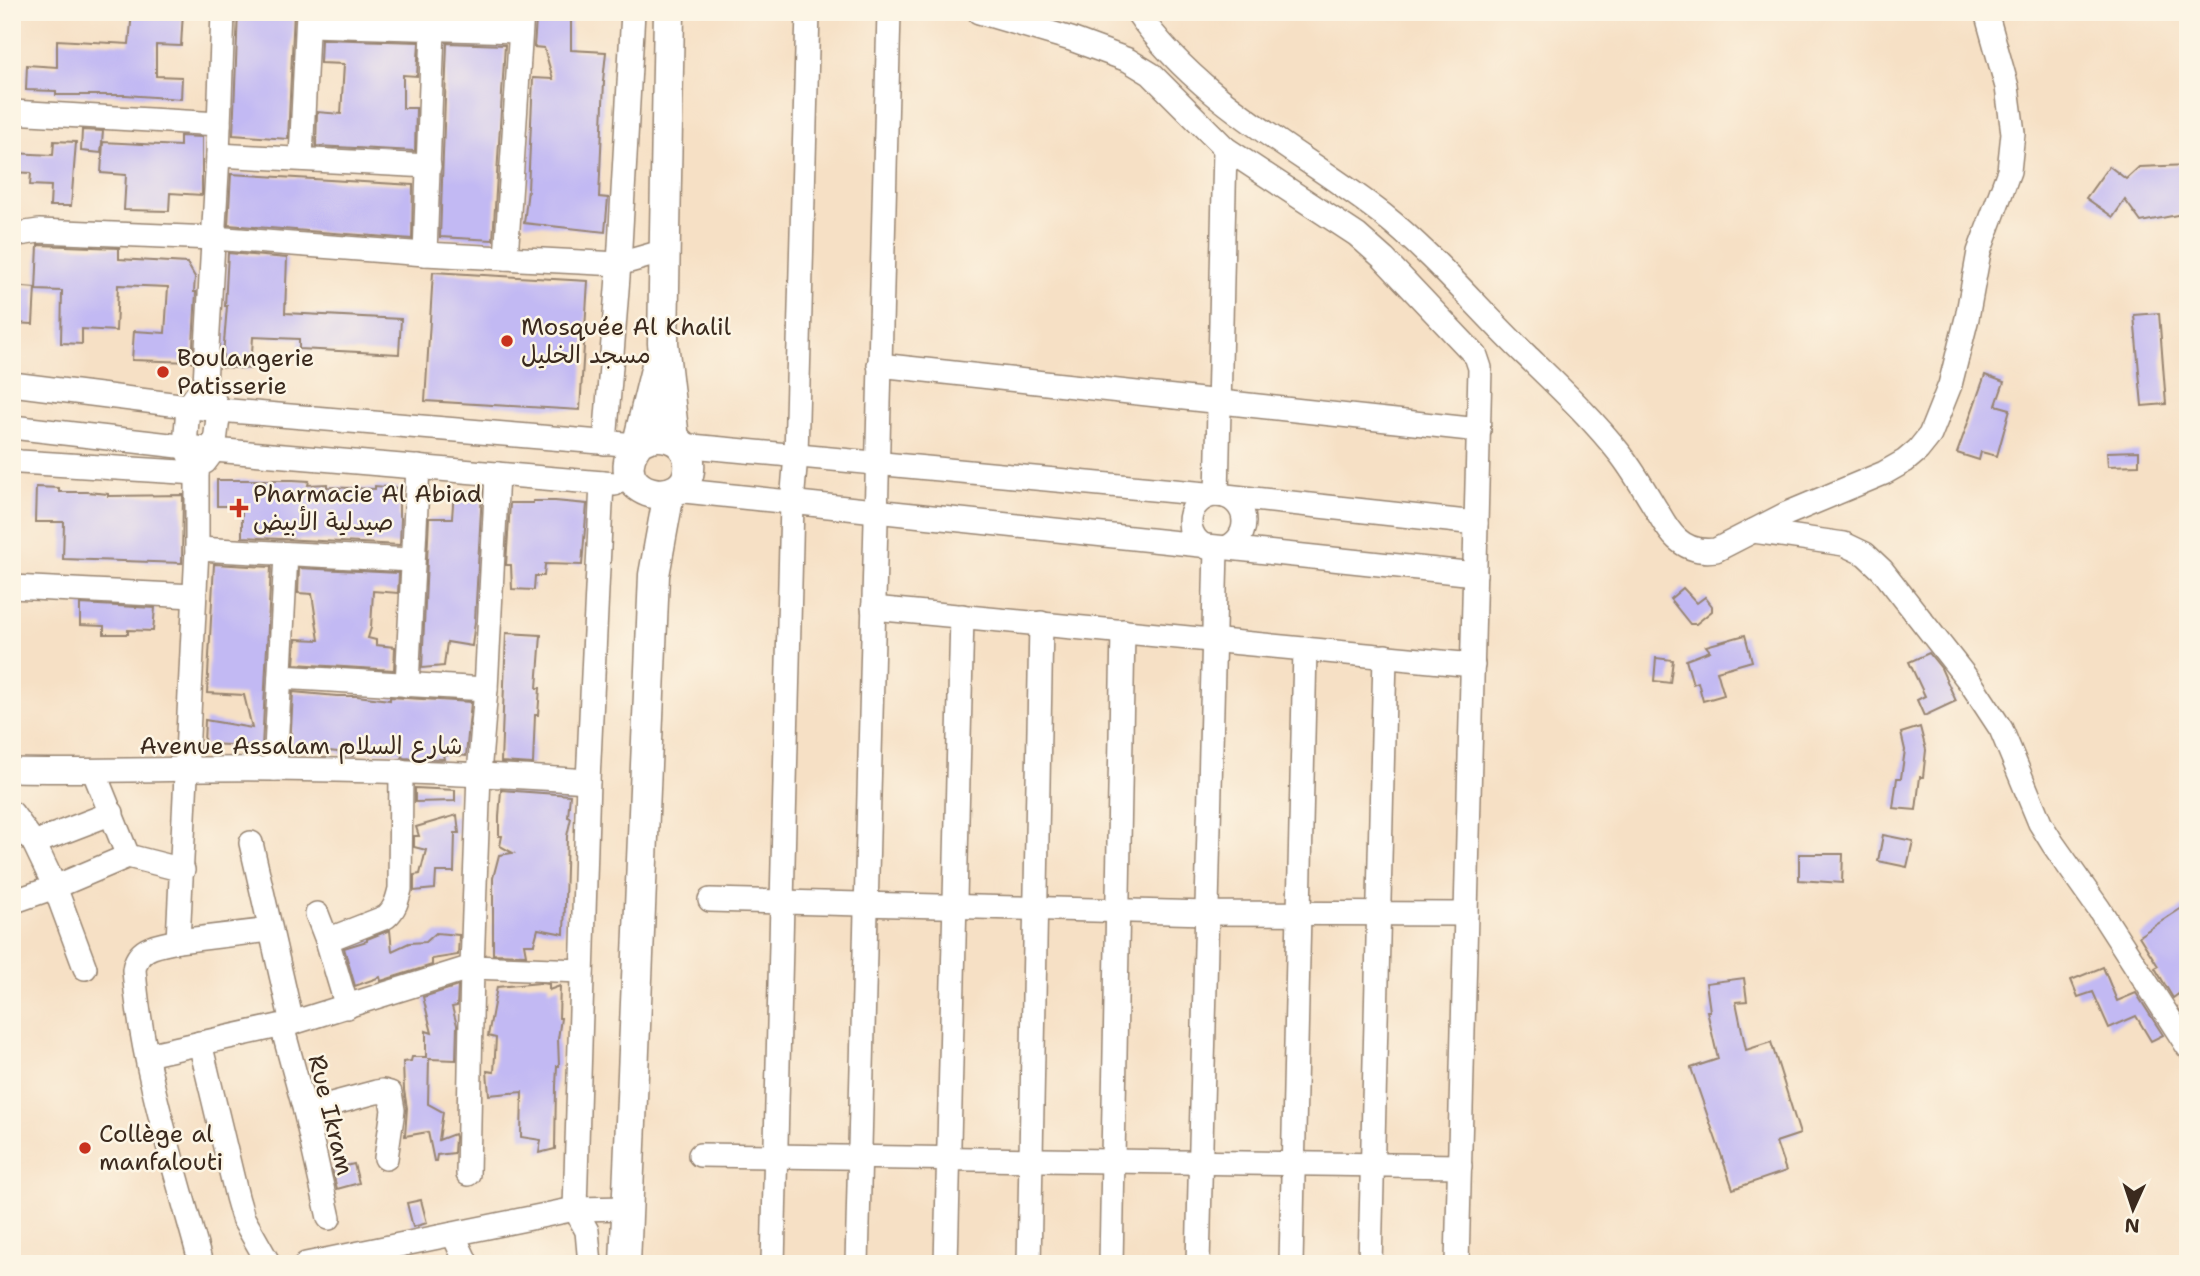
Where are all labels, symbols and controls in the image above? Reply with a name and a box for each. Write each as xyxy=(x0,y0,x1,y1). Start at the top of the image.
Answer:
place label: Mosquée Al Khalil مسجد الخليل xyxy=(521,311,732,371)
marker: Mosquée Al Khalil مسجد الخليل xyxy=(499,333,515,349)
place label: Boulangerie Patisserie xyxy=(177,342,314,402)
marker: Boulangerie Patisserie xyxy=(155,364,171,380)
place label: Pharmacie Al Abiad صيدلية الأبيض xyxy=(253,478,482,538)
marker: Pharmacie Al Abiad صيدلية الأبيض xyxy=(231,500,247,516)
street label: Avenue Assalam شارع السلام xyxy=(139,730,463,764)
street label: Rue Ikram xyxy=(301,1051,361,1179)
place label: Collège al manfalouti xyxy=(99,1118,223,1178)
marker: Collège al manfalouti xyxy=(77,1140,93,1156)
north arrow xyxy=(2098,1174,2168,1244)
text: N xyxy=(2124,1213,2140,1238)

